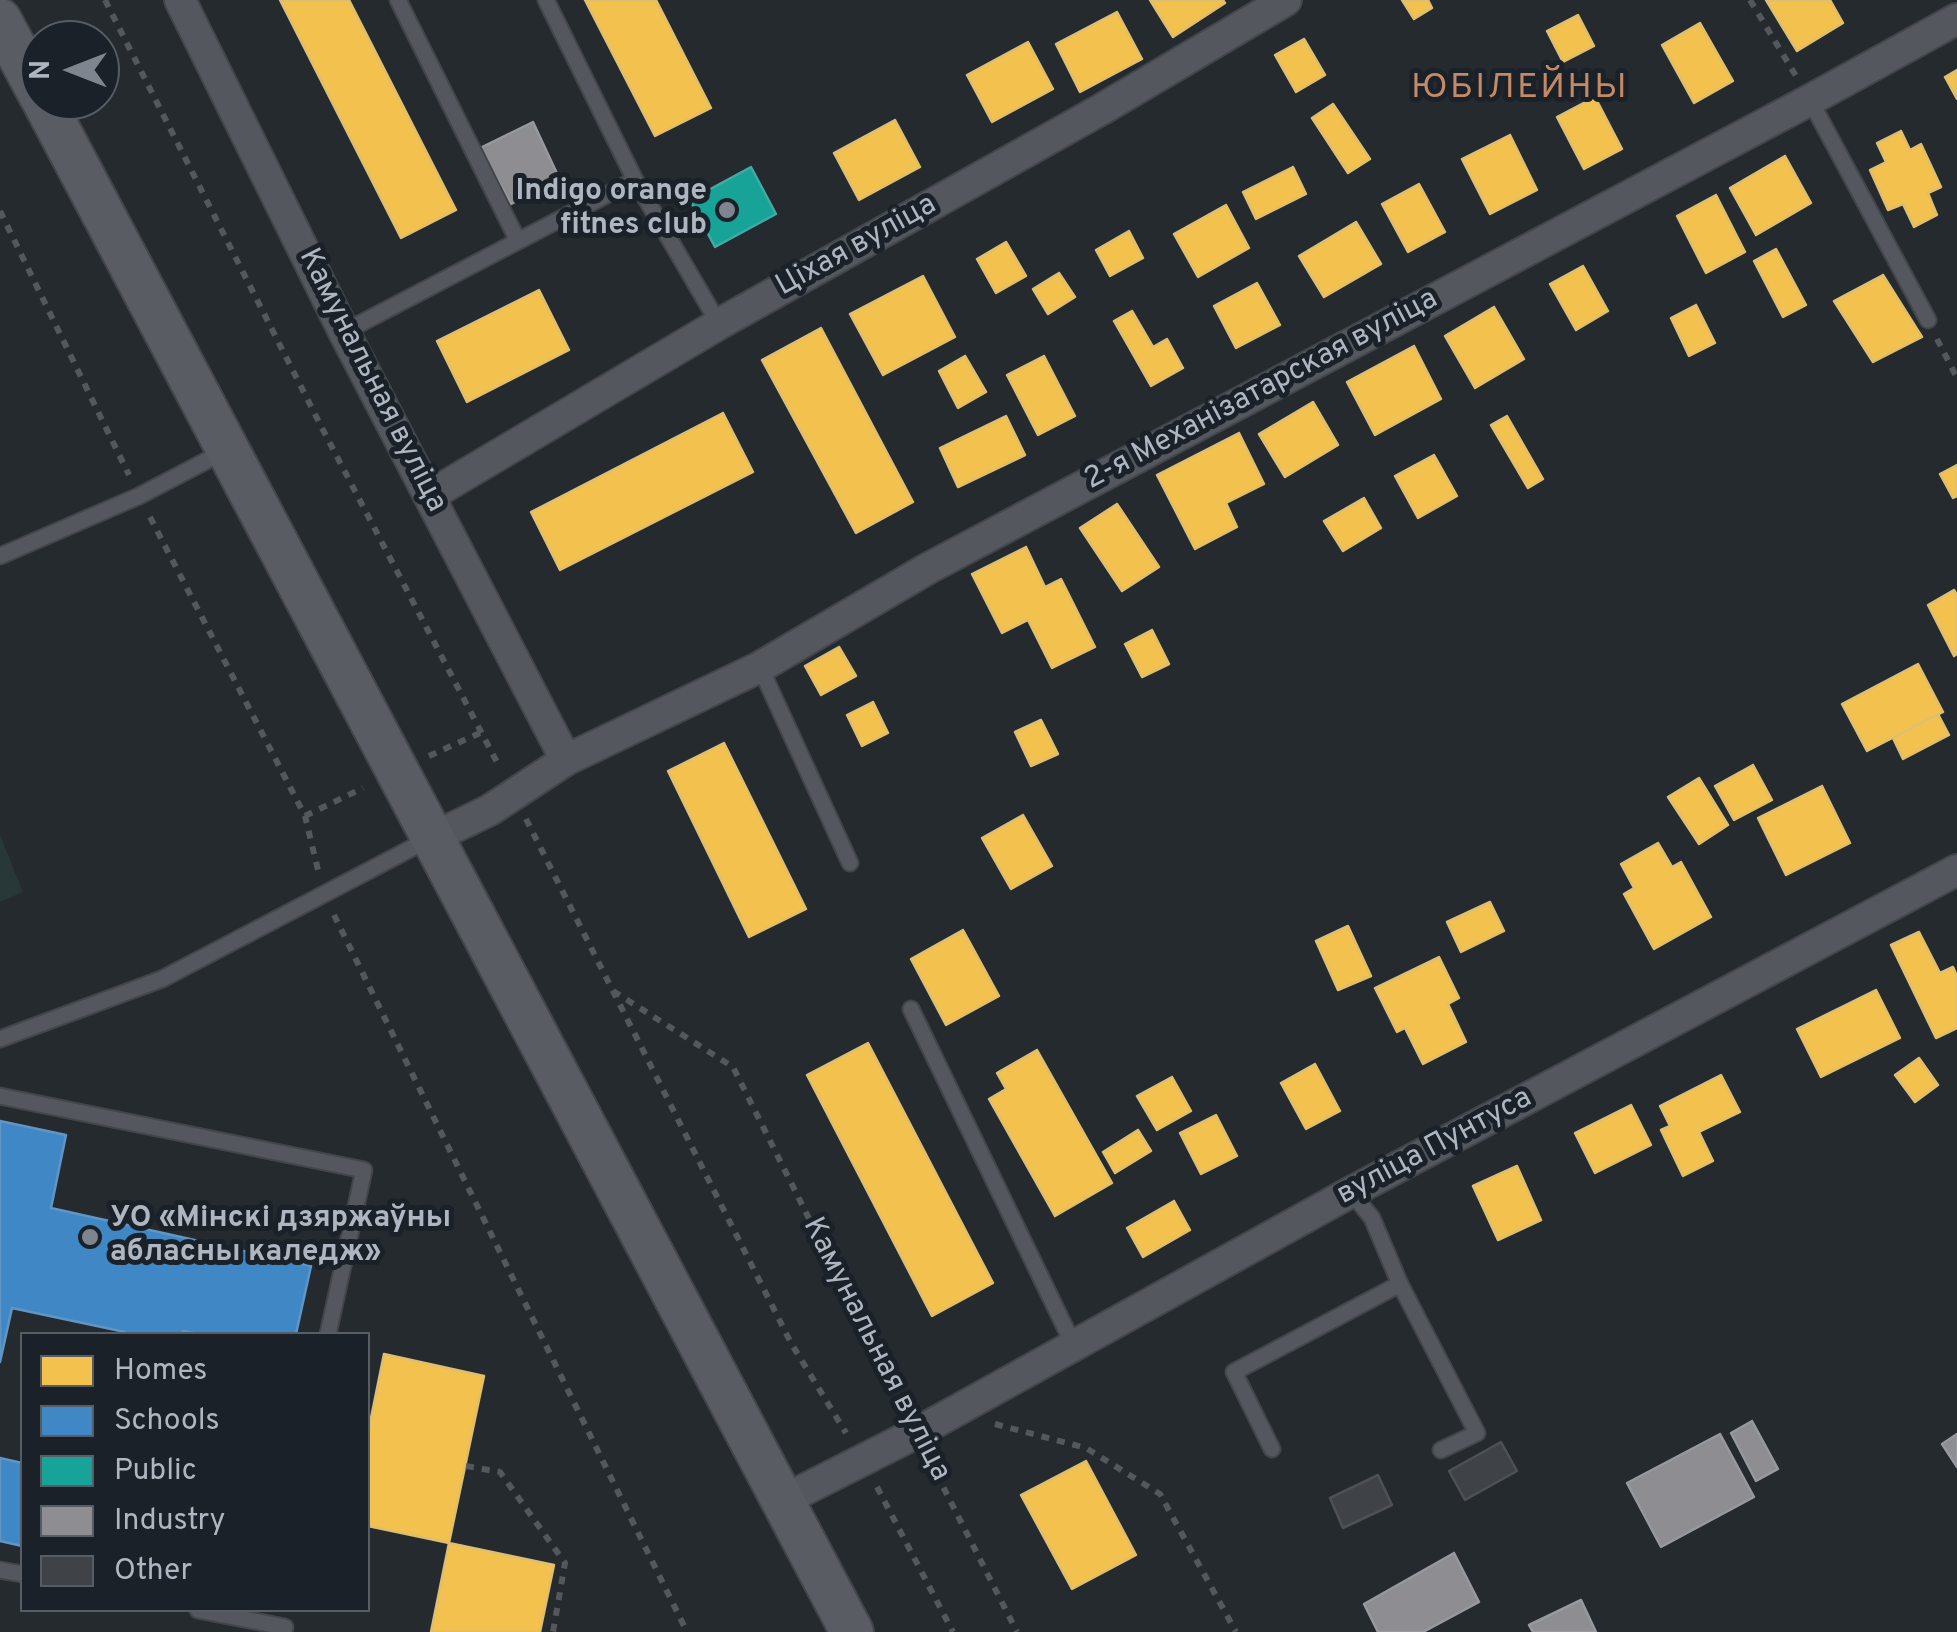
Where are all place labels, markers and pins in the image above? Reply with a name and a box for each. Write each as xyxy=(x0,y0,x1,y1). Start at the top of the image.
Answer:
place label: Indigo orange fitnes club xyxy=(516,175,707,246)
marker: Indigo orange fitnes club xyxy=(716,199,738,221)
place label: УО «Мінскі дзяржаўны абласны каледж» xyxy=(110,1202,451,1272)
marker: УО «Мінскі дзяржаўны абласны каледж» xyxy=(79,1226,101,1248)

